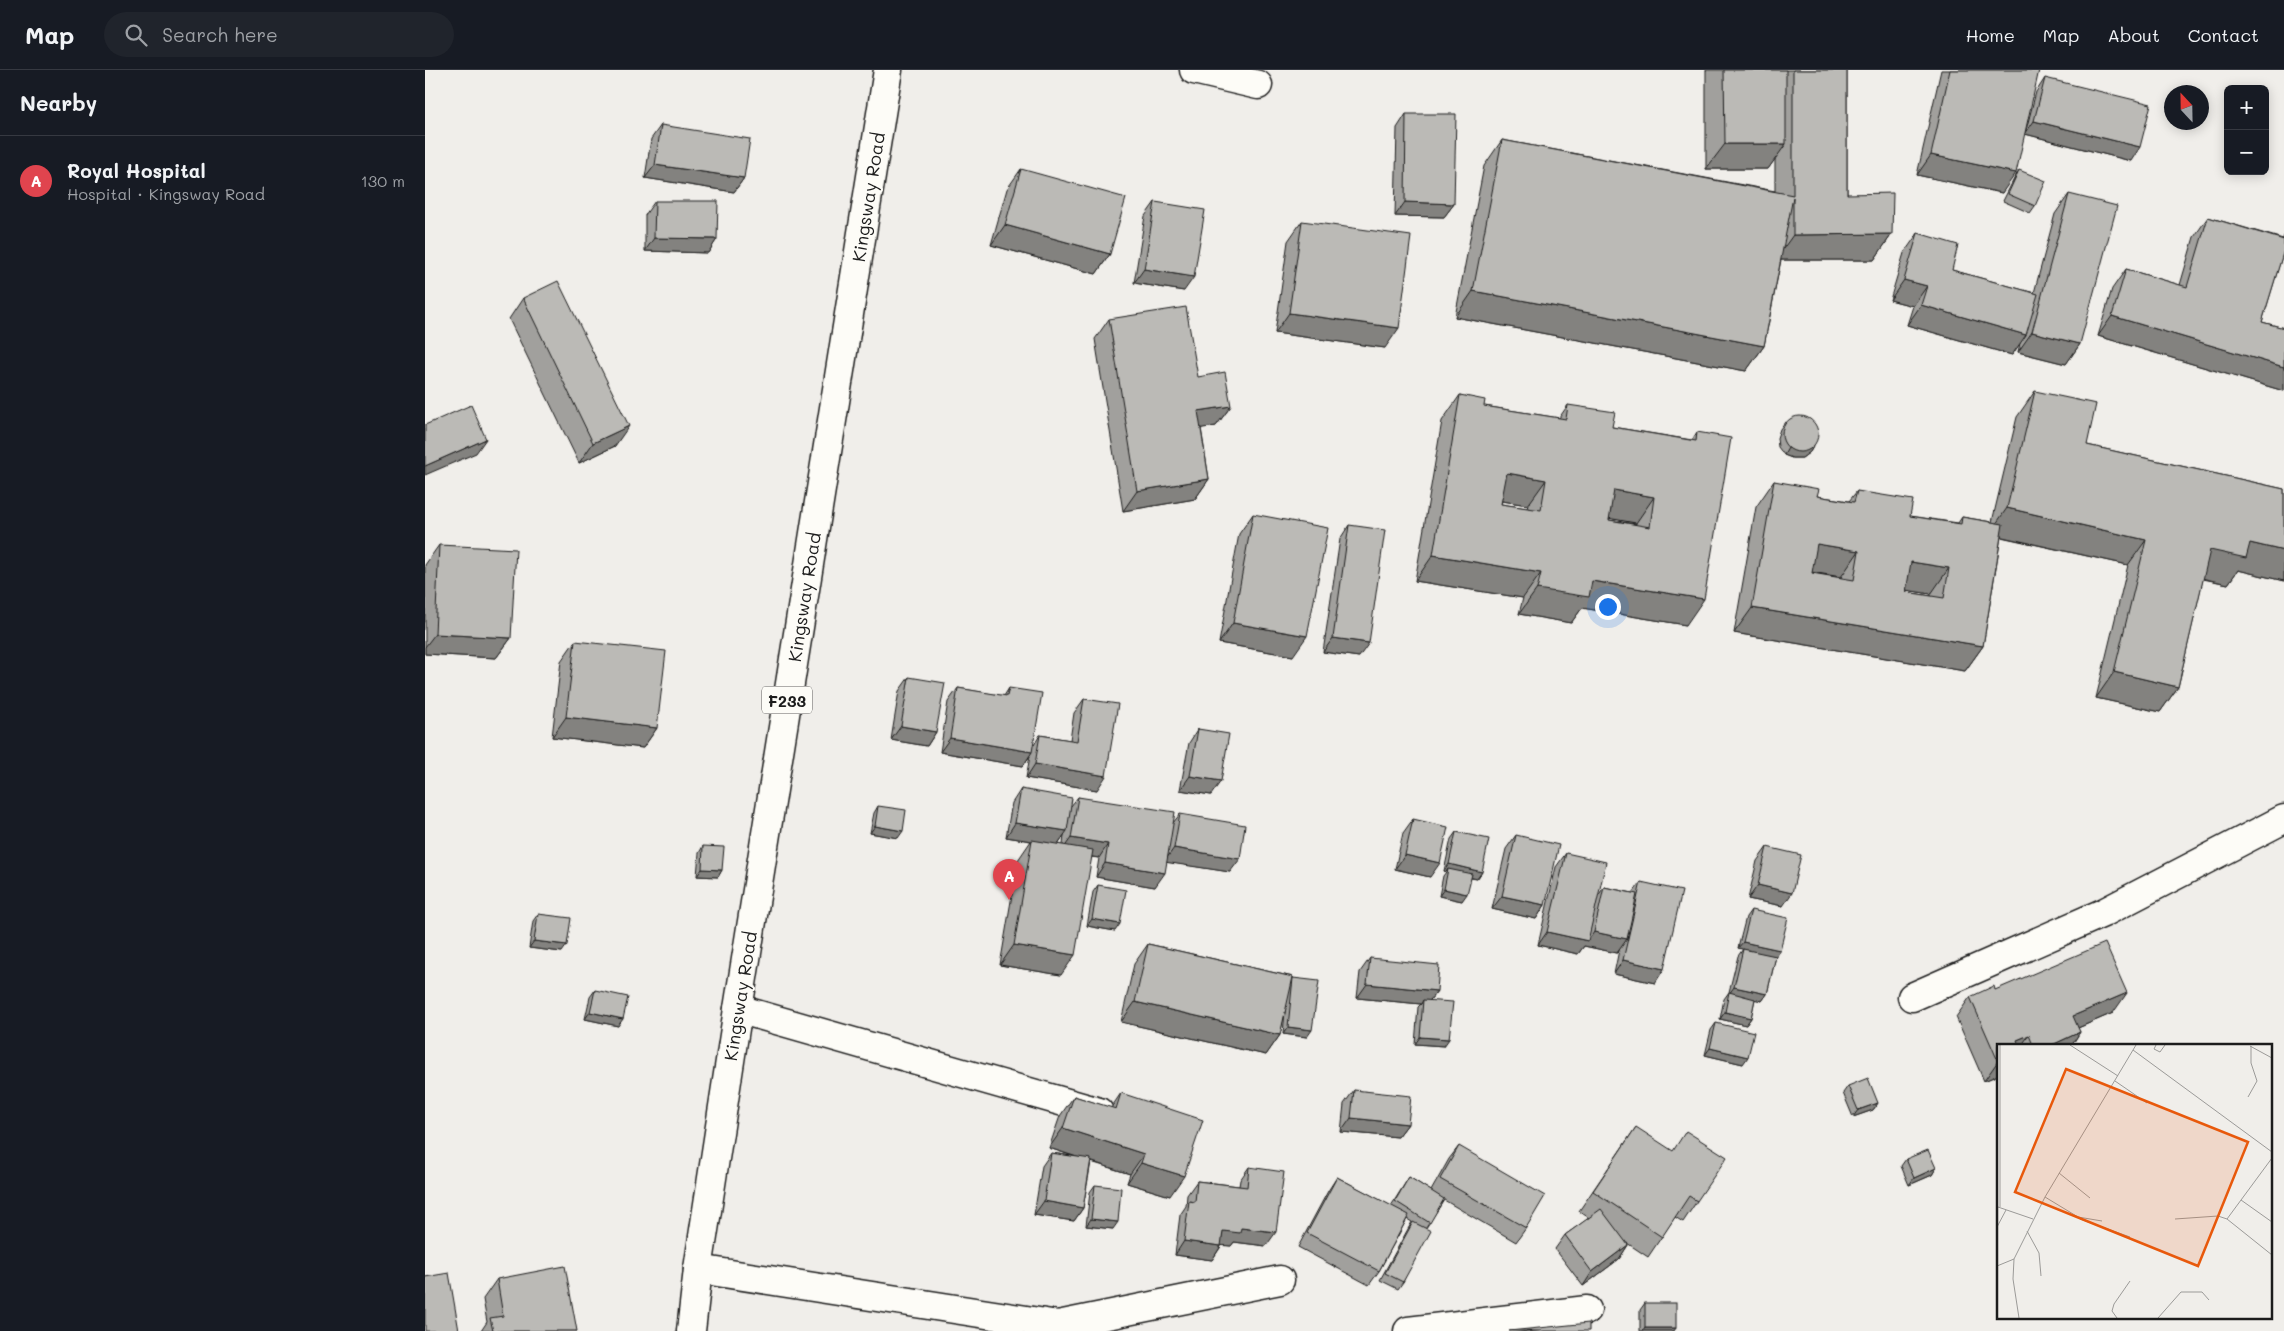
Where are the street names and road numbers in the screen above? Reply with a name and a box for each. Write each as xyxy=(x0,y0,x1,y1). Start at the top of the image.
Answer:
street label: Kingsway Road xyxy=(846,131,890,263)
street label: Kingsway Road xyxy=(782,531,826,663)
road number: F233 xyxy=(762,686,812,714)
street label: Kingsway Road xyxy=(718,930,762,1062)

